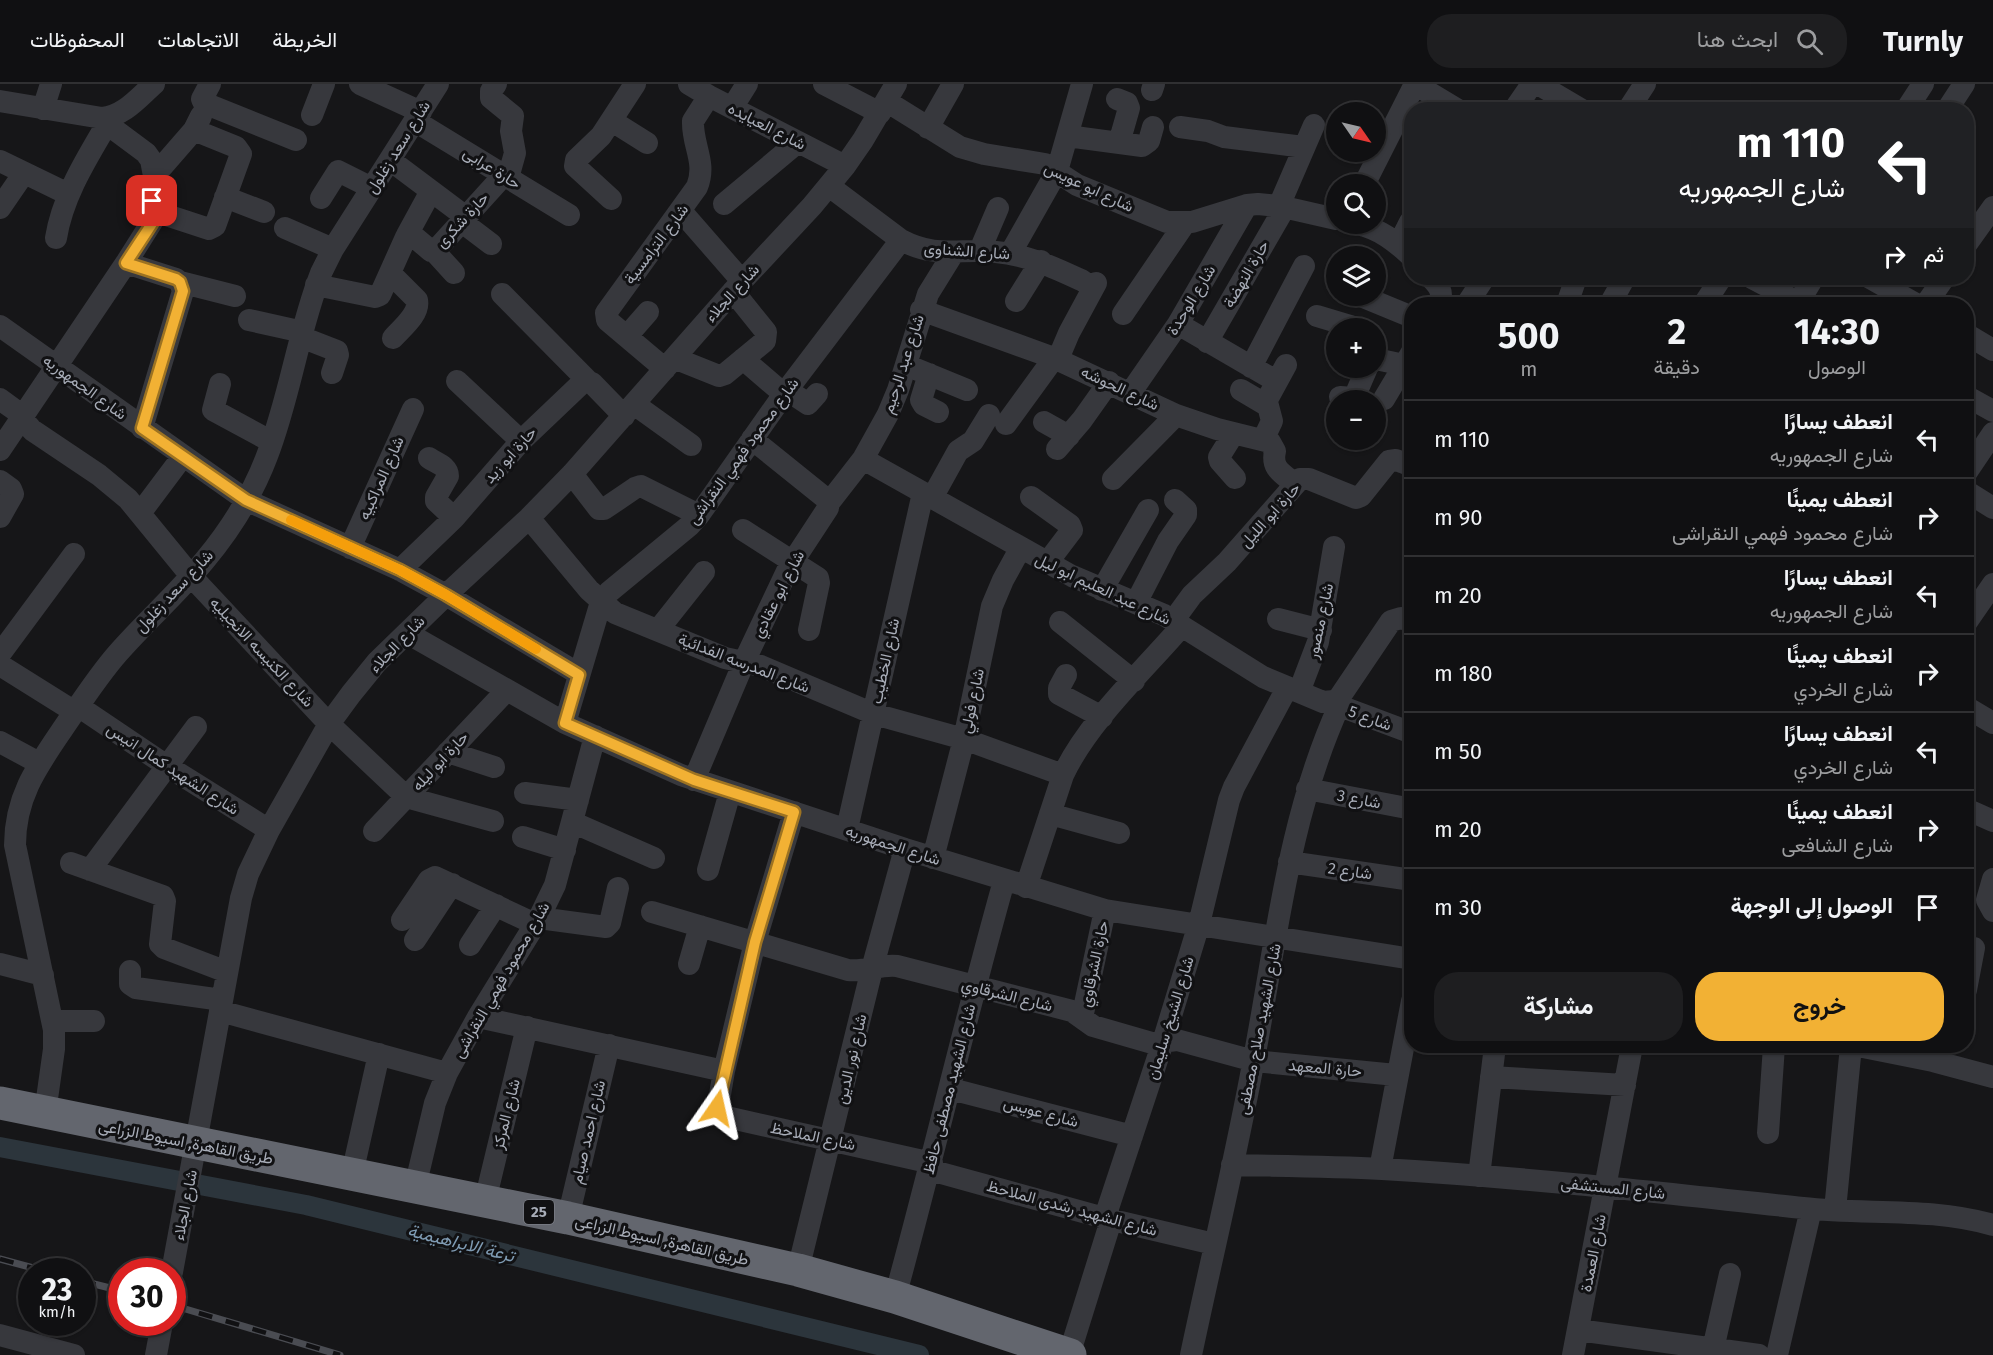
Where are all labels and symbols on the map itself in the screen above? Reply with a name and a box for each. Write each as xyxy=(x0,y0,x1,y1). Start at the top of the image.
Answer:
street label: شارع سعد زغلول xyxy=(362,97,436,198)
street label: شارع العيايده xyxy=(724,98,809,156)
north arrow xyxy=(1326,102,1386,162)
street label: حارة عرابى xyxy=(459,143,525,194)
street label: شارع ابو عويس xyxy=(1040,158,1137,218)
pin xyxy=(126,175,177,226)
street label: حارة شكرى xyxy=(431,188,493,252)
street label: شارع الترامسية xyxy=(620,200,694,289)
street label: حارة النهضة xyxy=(1219,237,1274,312)
street label: شارع الشناوى xyxy=(923,239,1011,265)
street label: شارع الجلاء xyxy=(701,260,765,327)
street label: شارع الوحدة xyxy=(1163,261,1221,340)
street label: شارع عبد الرحيم xyxy=(878,312,930,417)
street label: شارع الجمهوريه xyxy=(38,350,130,425)
street label: شارع الحوشه xyxy=(1077,362,1162,416)
street label: شارع محمود فهمي النقراشى xyxy=(683,374,806,530)
street label: حارة ابو زيد xyxy=(480,423,541,488)
street label: شارع المراكبيه xyxy=(354,433,410,524)
street label: حارة ابو الليل xyxy=(1236,478,1305,552)
street label: شارع سعد زغلول xyxy=(131,546,219,638)
street label: شارع ابو عقادي xyxy=(748,547,812,643)
street label: شارع عبد العليم ابو ليل xyxy=(1031,549,1174,631)
street label: شارع منصور xyxy=(1303,582,1339,662)
street label: شارع الكنيسه الانجيليه xyxy=(205,593,318,712)
street label: شارع الجلاء xyxy=(365,612,430,678)
street label: شارع الخطيب xyxy=(867,616,905,706)
street label: شارع المدرسه الفدائية xyxy=(675,629,812,699)
street label: شارع فولي xyxy=(956,667,992,736)
street label: شارع 5 xyxy=(1345,701,1394,736)
street label: شارع الشهيد كمال انيس xyxy=(102,719,243,820)
street label: حارة ابو ليله xyxy=(408,727,473,795)
street label: شارع 3 xyxy=(1335,785,1383,815)
street label: شارع الجمهوريه xyxy=(843,821,943,871)
street label: شارع 2 xyxy=(1326,859,1373,885)
street label: شارع محمود فهمي النقراشى xyxy=(449,899,557,1063)
street label: حارة الشرقاوي xyxy=(1076,919,1116,1010)
street label: شارع الشهيد صلاح مصطفى xyxy=(1233,942,1287,1117)
street label: شارع الشيخ سليمان xyxy=(1142,954,1200,1083)
street label: شارع الشرقاوي xyxy=(959,975,1055,1019)
street label: شارع الشهيد مصطفى حافظ xyxy=(919,1002,981,1177)
street label: شارع نور الدين xyxy=(831,1012,873,1106)
street label: حارة المعهد xyxy=(1287,1055,1363,1082)
position arrow xyxy=(685,1076,749,1140)
street label: شارع المركز xyxy=(488,1077,526,1153)
street label: شارع احمد صيام xyxy=(567,1078,611,1186)
street label: شارع عويس xyxy=(1001,1093,1080,1133)
street label: طريق القاهرة, اسيوط الزراعى xyxy=(97,1116,275,1169)
street label: شارع الملاحظ xyxy=(768,1118,857,1156)
street label: شارع الجلاء xyxy=(169,1168,203,1242)
street label: شارع المستشفى xyxy=(1560,1173,1666,1205)
street label: شارع الشهيد رشدى الملاحظ xyxy=(984,1176,1159,1242)
road number: 25 xyxy=(524,1200,554,1224)
street label: طريق القاهرة, اسيوط الزراعى xyxy=(573,1211,751,1270)
street label: شارع العمدة xyxy=(1576,1212,1612,1294)
water label: ترعة الابراهيمية xyxy=(405,1219,519,1267)
speed limit sign: 30 xyxy=(108,1258,186,1336)

